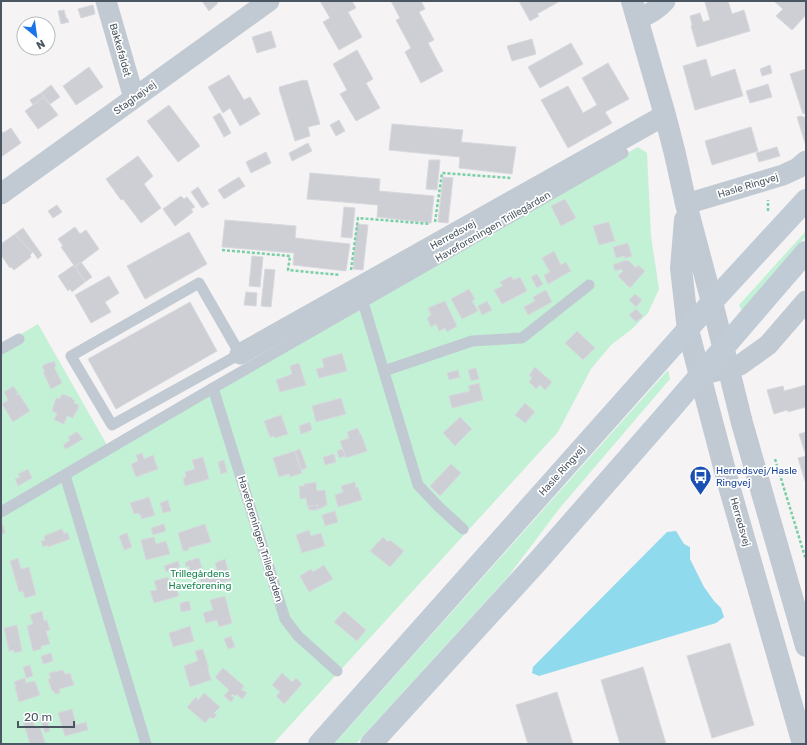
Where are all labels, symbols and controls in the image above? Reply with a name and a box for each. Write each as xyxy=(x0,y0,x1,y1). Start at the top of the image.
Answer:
north arrow xyxy=(16,16,56,56)
street label: Bakkefaldet xyxy=(107,22,133,78)
text: N xyxy=(34,37,47,52)
street label: Staghøjvej xyxy=(111,79,159,117)
street label: Hasle Ringvej xyxy=(716,171,780,201)
street label: Haveforeningen Trillegården xyxy=(433,189,553,265)
street label: Herredsvej xyxy=(428,218,478,252)
street label: Hasle Ringvej xyxy=(537,444,587,498)
bus stop icon: Herredsvej/Hasle Ringvej xyxy=(688,464,714,497)
place label: Herredsvej/Hasle Ringvej xyxy=(716,465,798,489)
street label: Haveforeningen Trillegården xyxy=(235,475,285,603)
street label: Herredsvej xyxy=(727,496,753,548)
park label: Trillegårdens Haveforening xyxy=(169,568,231,592)
scale bar xyxy=(18,703,74,729)
text: 20 m xyxy=(24,710,52,724)

